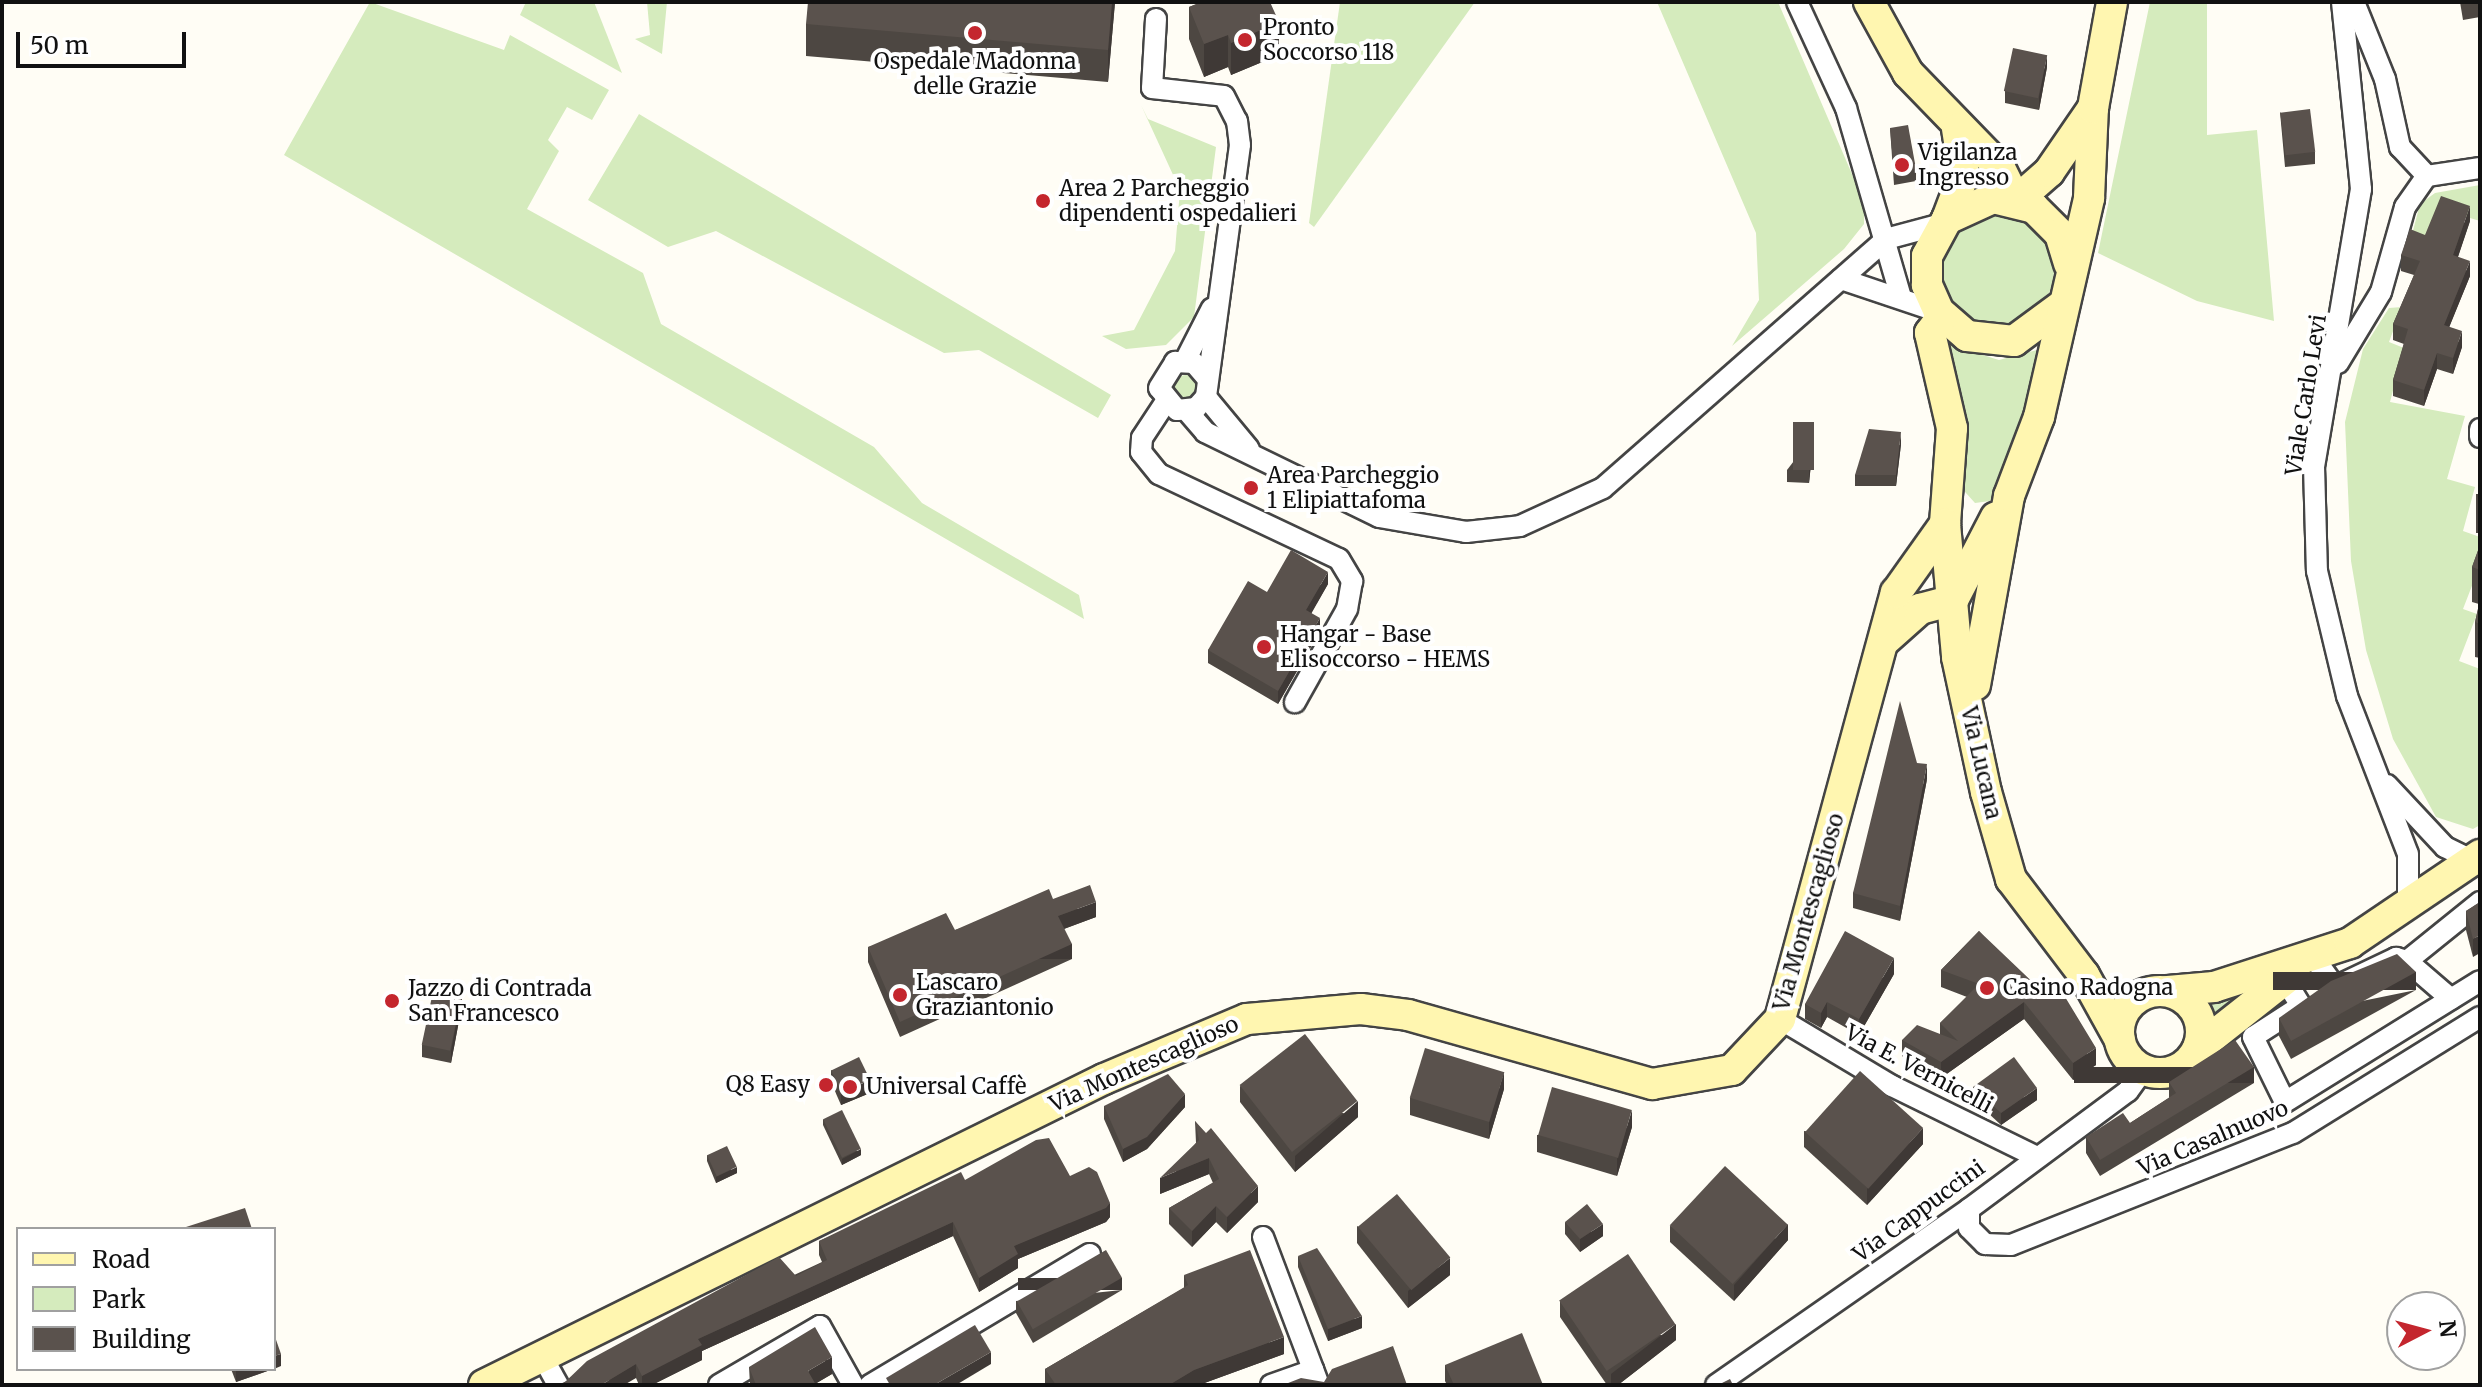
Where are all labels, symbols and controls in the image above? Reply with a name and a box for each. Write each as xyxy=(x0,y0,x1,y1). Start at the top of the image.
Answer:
place label: Pronto Soccorso 118 xyxy=(1263,14,1394,66)
scale bar xyxy=(20,16,190,66)
marker: Ospedale Madonna delle Grazie xyxy=(964,22,986,44)
marker: Pronto Soccorso 118 xyxy=(1234,29,1256,51)
text: 50 m xyxy=(30,30,89,61)
place label: Ospedale Madonna delle Grazie xyxy=(874,48,1076,100)
place label: Vigilanza Ingresso xyxy=(1918,139,2017,190)
marker: Vigilanza Ingresso xyxy=(1893,156,1911,174)
place label: Area 2 Parcheggio dipendenti ospedalieri xyxy=(1059,175,1297,226)
marker: Area 2 Parcheggio dipendenti ospedalieri xyxy=(1034,192,1052,210)
street label: Viale Carlo Levi xyxy=(2280,313,2332,477)
place label: Area Parcheggio 1 Elipiattafoma xyxy=(1267,462,1439,514)
marker: Area Parcheggio 1 Elipiattafoma xyxy=(1242,479,1260,497)
place label: Hangar - Base Elisoccorso - HEMS xyxy=(1280,621,1490,672)
marker: Hangar - Base Elisoccorso - HEMS xyxy=(1255,638,1273,656)
street label: Via Lucana xyxy=(1955,704,2007,822)
street label: Via Montescaglioso xyxy=(1768,810,1850,1014)
place label: Lascaro Graziantonio xyxy=(916,969,1053,1020)
place label: Jazzo di Contrada San Francesco xyxy=(408,975,592,1026)
place label: Casino Radogna xyxy=(2003,975,2173,1001)
marker: Casino Radogna xyxy=(1978,979,1996,997)
marker: Lascaro Graziantonio xyxy=(891,986,909,1004)
marker: Jazzo di Contrada San Francesco xyxy=(383,992,401,1010)
street label: Via Montescaglioso xyxy=(1045,1010,1243,1118)
street label: Via E. Vernicelli xyxy=(1841,1019,1997,1119)
place label: Q8 Easy xyxy=(726,1072,810,1098)
place label: Universal Caffè xyxy=(866,1074,1026,1100)
marker: Q8 Easy xyxy=(817,1076,835,1094)
marker: Universal Caffè xyxy=(841,1078,859,1096)
street label: Via Casalnuovo xyxy=(2134,1094,2292,1182)
street label: Via Cappuccini xyxy=(1848,1154,1990,1268)
legend xyxy=(16,1227,276,1371)
text: Road xyxy=(92,1244,150,1275)
text: Park xyxy=(92,1284,145,1315)
north arrow xyxy=(2386,1291,2466,1371)
text: N xyxy=(2433,1319,2463,1339)
text: Building xyxy=(92,1324,191,1355)

